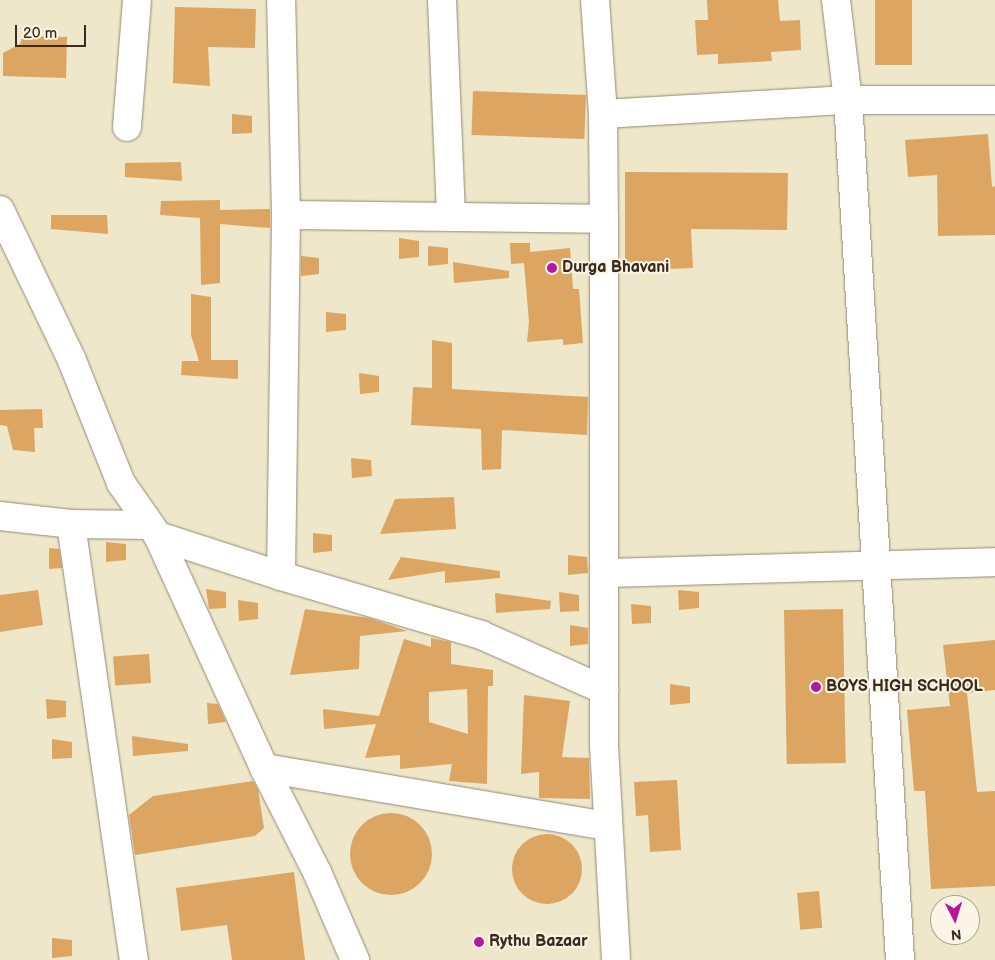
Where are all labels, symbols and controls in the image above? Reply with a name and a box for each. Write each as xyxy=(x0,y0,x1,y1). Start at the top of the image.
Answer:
scale bar xyxy=(18,15,89,47)
text: 20 m xyxy=(23,24,57,43)
place label: Durga Bhavani xyxy=(562,258,669,278)
marker: Durga Bhavani xyxy=(546,262,558,274)
place label: BOYS HIGH SCHOOL xyxy=(826,677,983,697)
marker: BOYS HIGH SCHOOL xyxy=(810,681,822,693)
north arrow xyxy=(930,895,980,945)
text: N xyxy=(950,926,962,943)
place label: Rythu Bazaar xyxy=(489,932,588,952)
marker: Rythu Bazaar xyxy=(473,936,485,948)

